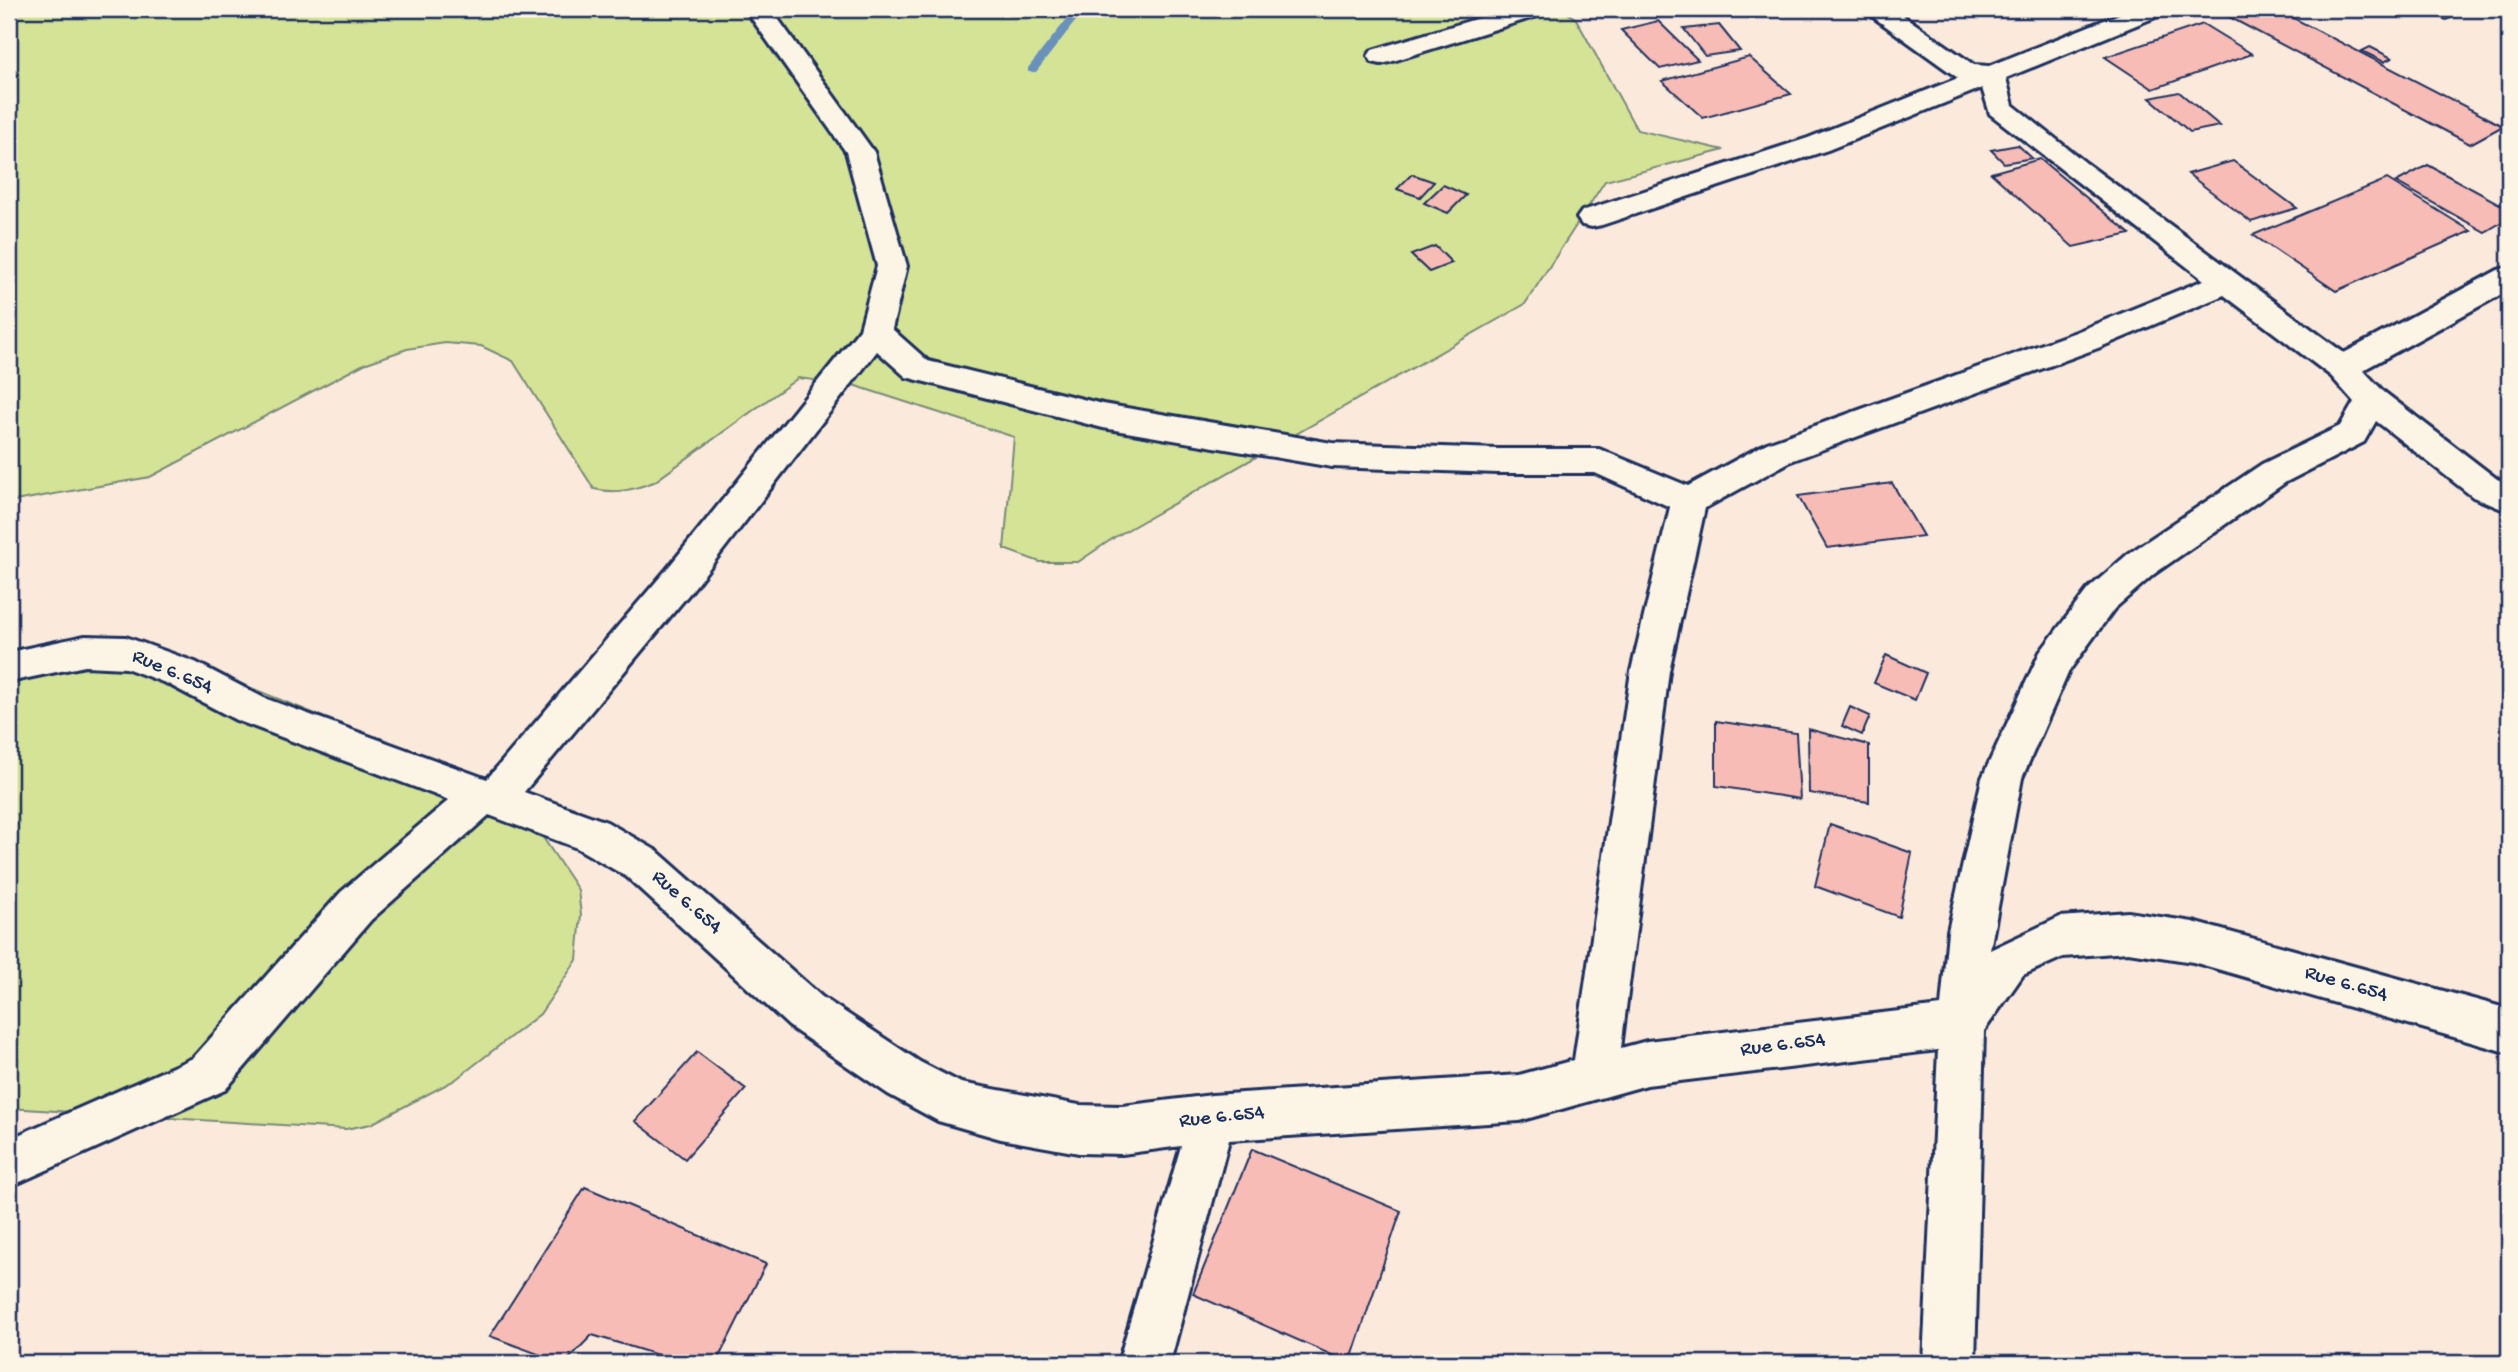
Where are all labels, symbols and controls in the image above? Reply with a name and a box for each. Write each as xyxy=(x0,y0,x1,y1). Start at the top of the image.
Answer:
street label: Rue 6.654 xyxy=(128,645,216,701)
street label: Rue 6.654 xyxy=(646,866,727,941)
street label: Rue 6.654 xyxy=(2301,961,2391,1009)
street label: Rue 6.654 xyxy=(1739,1028,1827,1064)
street label: Rue 6.654 xyxy=(1178,1101,1266,1135)

